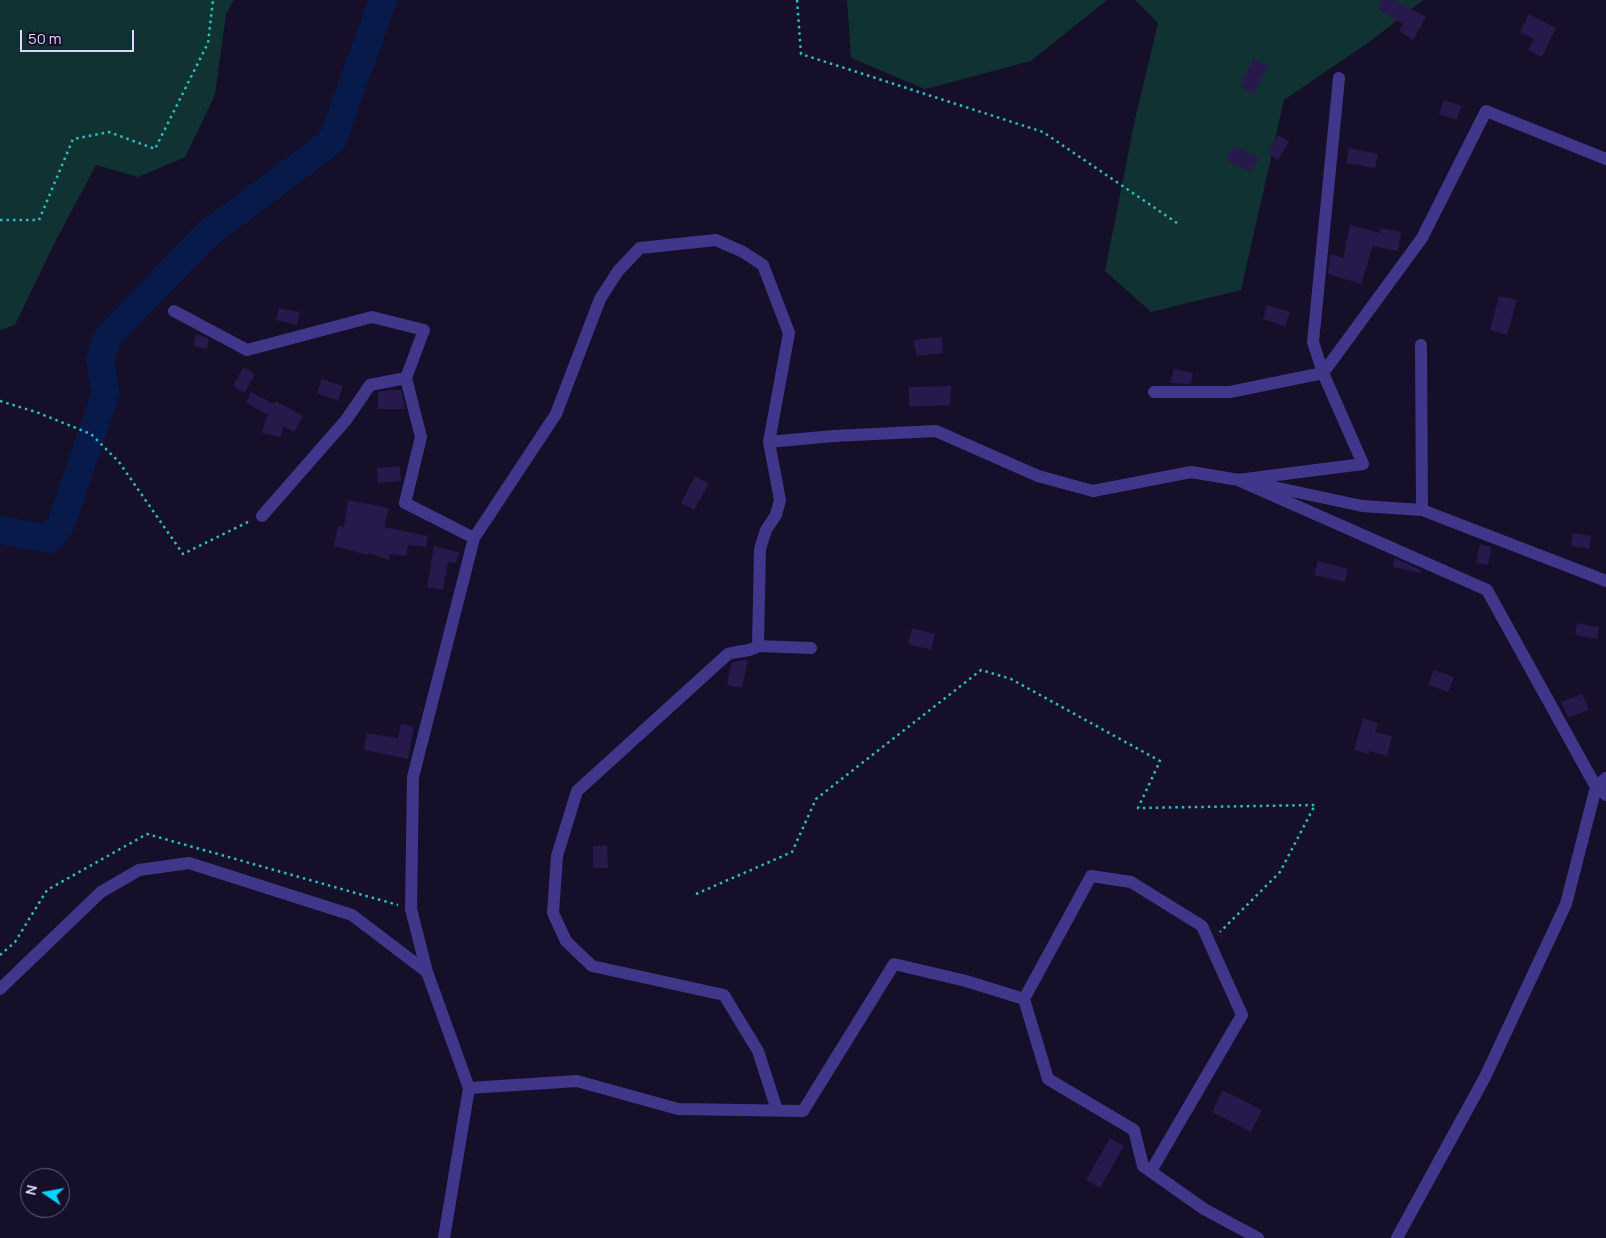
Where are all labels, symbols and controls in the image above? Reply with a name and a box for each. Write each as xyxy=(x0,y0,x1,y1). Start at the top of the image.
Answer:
scale bar xyxy=(22,20,136,52)
text: 50 m xyxy=(28,28,62,49)
north arrow xyxy=(20,1168,70,1218)
text: N xyxy=(20,1183,41,1197)

